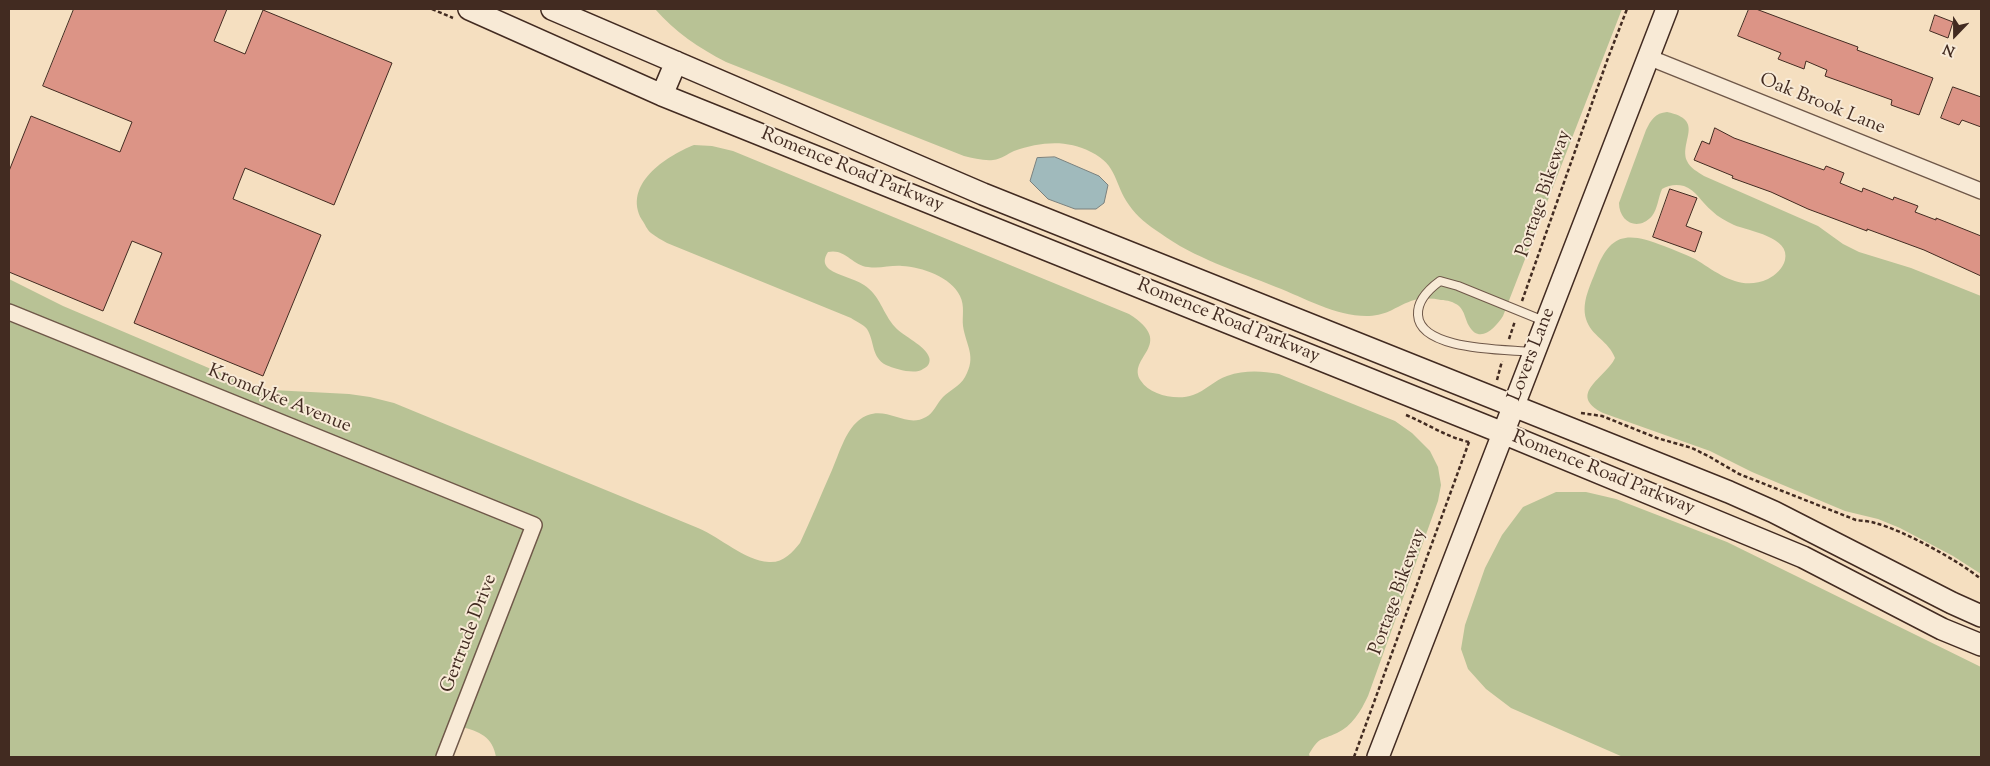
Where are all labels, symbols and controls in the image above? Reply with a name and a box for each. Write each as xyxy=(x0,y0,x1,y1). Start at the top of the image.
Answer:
north arrow xyxy=(1930,10,1980,60)
text: N xyxy=(1940,38,1958,60)
street label: Oak Brook Lane xyxy=(1756,69,1888,141)
street label: Romence Road Parkway xyxy=(757,124,947,218)
street label: Portage Bikeway xyxy=(1513,128,1577,260)
street label: Romence Road Parkway xyxy=(1133,275,1323,369)
street label: Lovers Lane xyxy=(1505,305,1561,405)
street label: Kromdyke Avenue xyxy=(204,361,354,439)
street label: Romence Road Parkway xyxy=(1508,427,1698,521)
street label: Portage Bikeway xyxy=(1366,526,1432,658)
street label: Gertrude Drive xyxy=(437,571,503,697)

